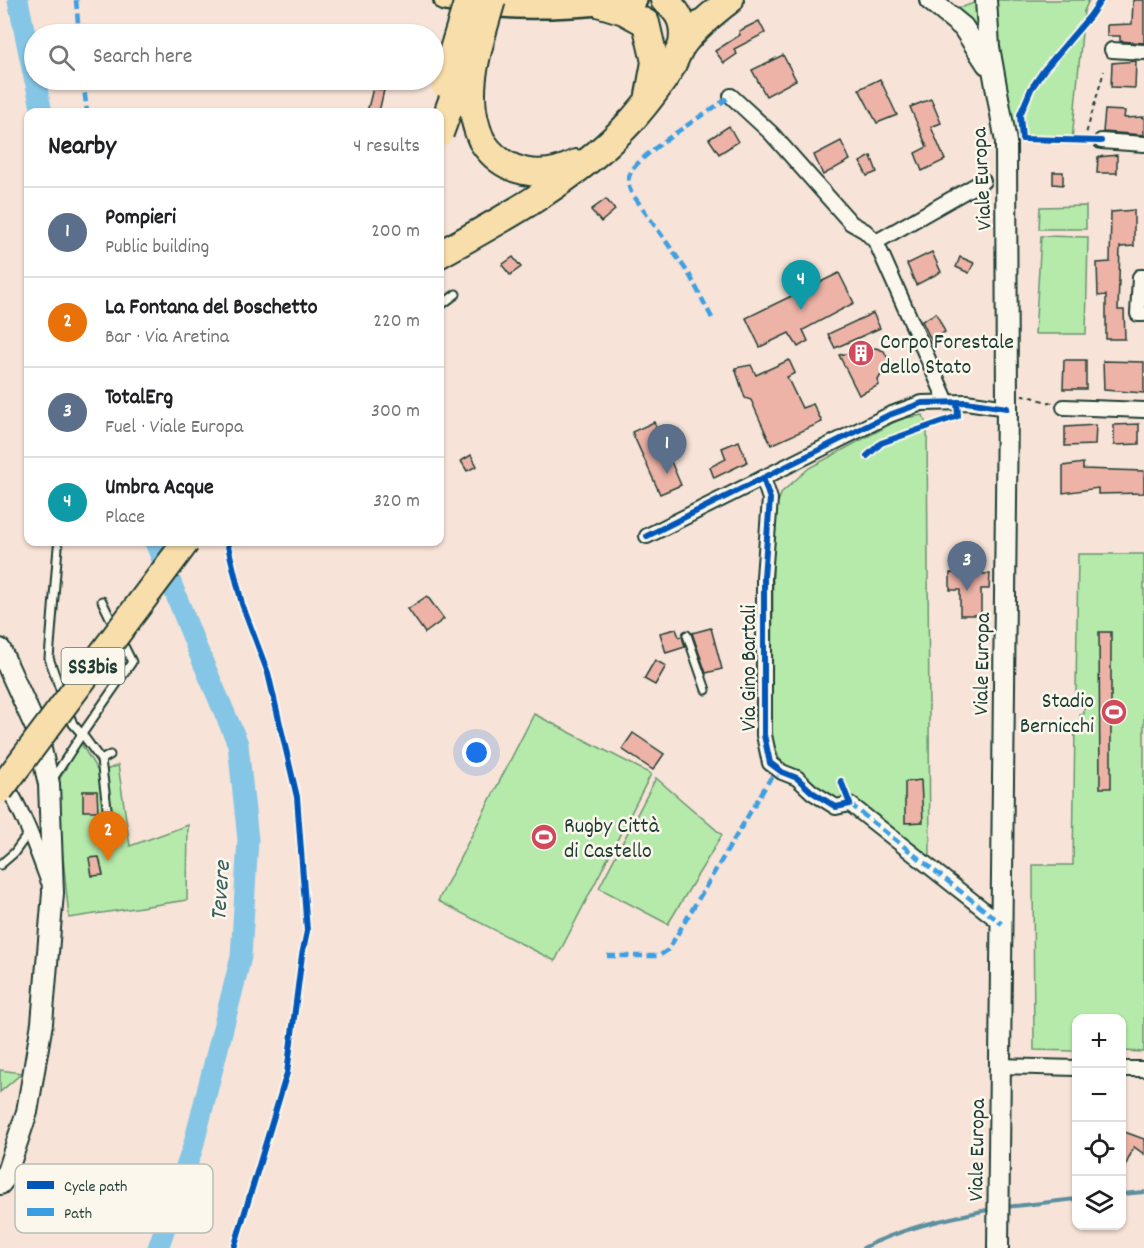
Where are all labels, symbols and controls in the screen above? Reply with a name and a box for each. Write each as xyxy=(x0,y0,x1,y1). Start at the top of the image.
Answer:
search box xyxy=(24,24,444,90)
icon: search xyxy=(45,41,78,74)
text: Search here xyxy=(93,42,192,73)
street label: Viale Europa xyxy=(965,126,1002,231)
text: Nearby xyxy=(48,129,116,166)
text: 4 results xyxy=(353,133,420,161)
text: Pompieri xyxy=(105,203,176,234)
text: 1 xyxy=(65,218,70,246)
text: 200 m xyxy=(371,218,420,246)
text: Public building xyxy=(105,234,209,262)
pin: 4 xyxy=(782,260,820,310)
text: La Fontana del Boschetto xyxy=(105,293,317,324)
text: 2 xyxy=(63,308,72,336)
text: 220 m xyxy=(373,308,420,336)
text: Bar · Via Aretina xyxy=(105,324,229,352)
place label: Corpo Forestale dello Stato xyxy=(880,328,1014,384)
building icon: Corpo Forestale dello Stato xyxy=(846,338,876,368)
text: TotalErg xyxy=(105,383,173,414)
text: 3 xyxy=(63,398,72,426)
text: 300 m xyxy=(371,398,420,426)
text: Fuel · Viale Europa xyxy=(105,414,243,442)
pin: 1 xyxy=(648,424,686,474)
text: Umbra Acque xyxy=(105,473,214,504)
text: 4 xyxy=(63,488,72,516)
text: 320 m xyxy=(373,488,420,516)
text: Place xyxy=(105,504,145,532)
pin: 3 xyxy=(948,542,986,591)
street label: Via Gino Bartali xyxy=(735,605,766,731)
street label: Viale Europa xyxy=(967,612,1000,716)
road number: SS3bis xyxy=(62,648,124,684)
place label: Stadio Bernicchi xyxy=(1020,687,1094,743)
sports icon: Stadio Bernicchi xyxy=(1099,697,1129,727)
your location xyxy=(462,738,491,767)
pin: 2 xyxy=(88,812,128,861)
place label: Rugby Città di Castello xyxy=(564,812,659,868)
sports icon: Rugby Città di Castello xyxy=(529,822,559,852)
water label: Tevere xyxy=(203,859,241,922)
map controls xyxy=(1072,1014,1126,1230)
button: + xyxy=(1072,1014,1126,1068)
button: − xyxy=(1072,1068,1126,1122)
street label: Viale Europa xyxy=(962,1098,995,1202)
button: locate xyxy=(1072,1122,1126,1176)
legend xyxy=(15,1164,213,1233)
text: Cycle path xyxy=(64,1176,127,1199)
button: layers xyxy=(1072,1176,1126,1230)
text: Path xyxy=(64,1203,92,1226)

